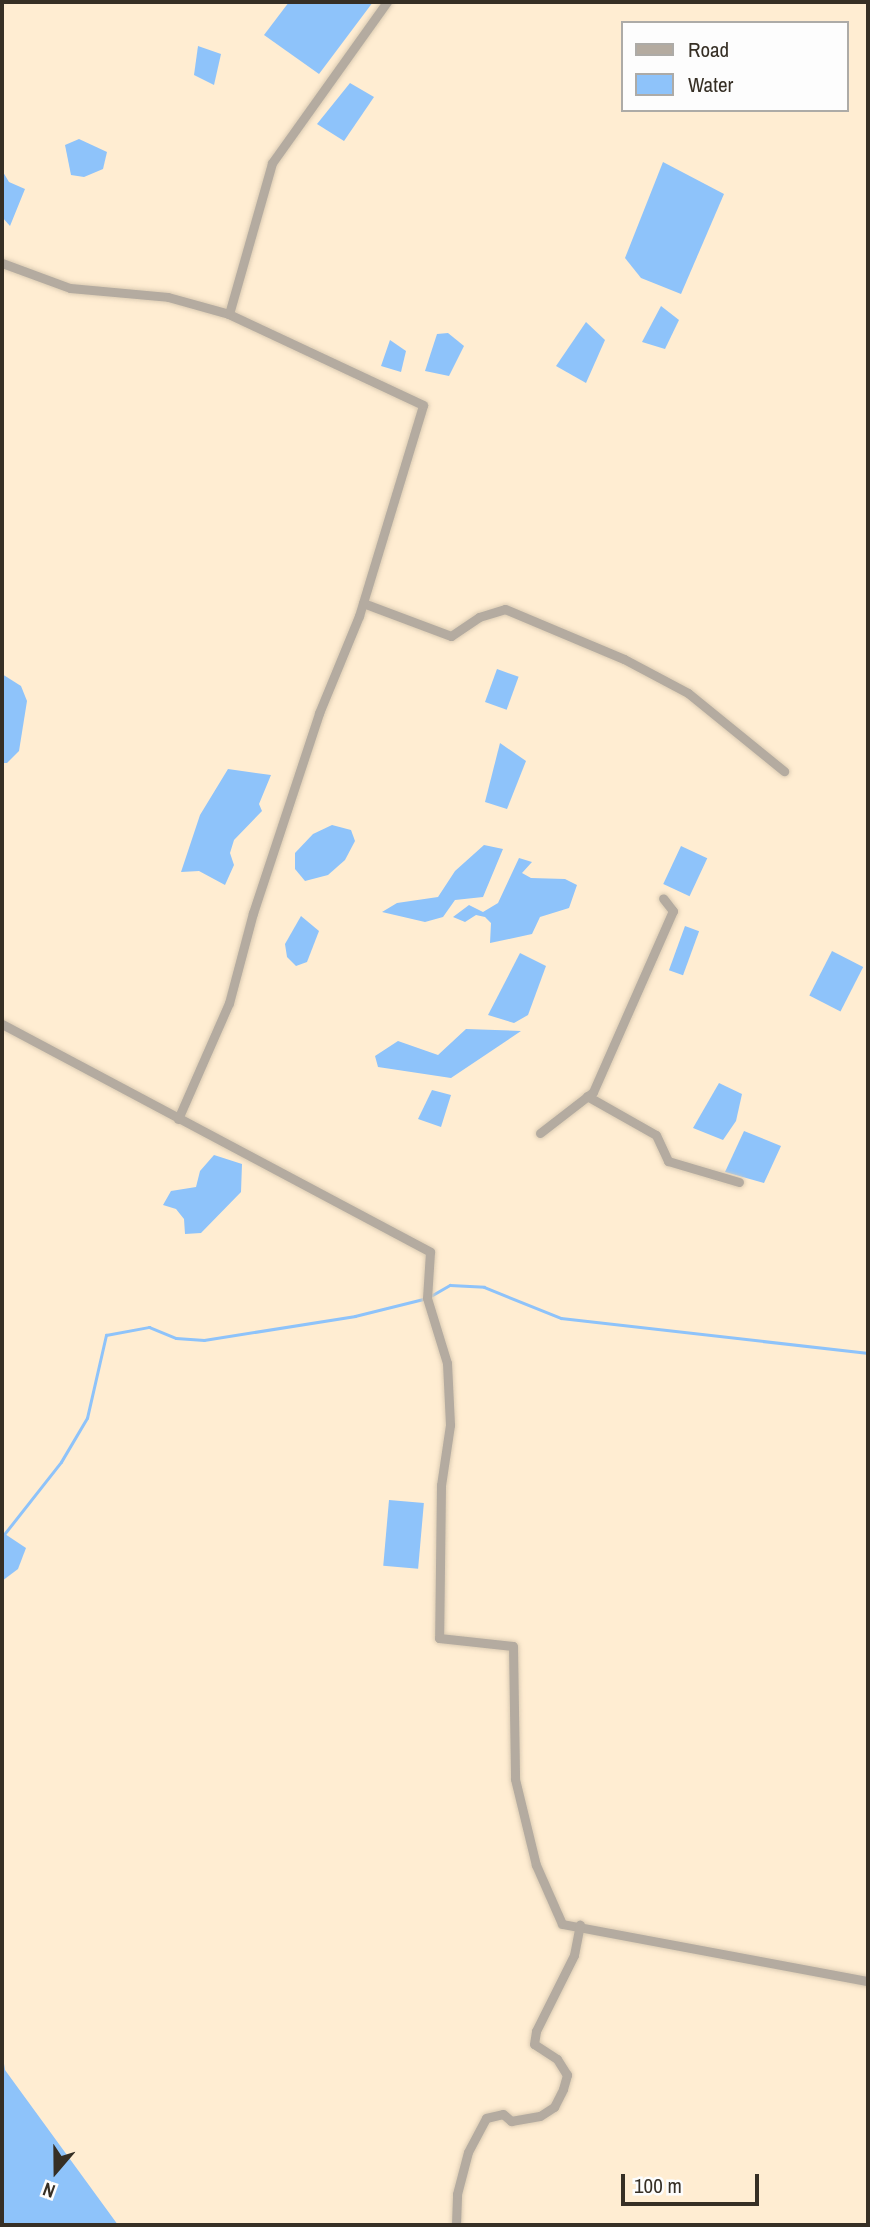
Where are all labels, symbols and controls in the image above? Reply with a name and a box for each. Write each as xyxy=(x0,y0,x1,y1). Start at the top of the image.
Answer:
legend xyxy=(622,21,849,112)
text: Road xyxy=(688,35,729,64)
text: Water xyxy=(688,70,733,99)
north arrow xyxy=(21,2136,91,2206)
scale bar xyxy=(625,2160,763,2204)
text: 100 m xyxy=(634,2171,682,2200)
text: N xyxy=(39,2177,59,2205)

